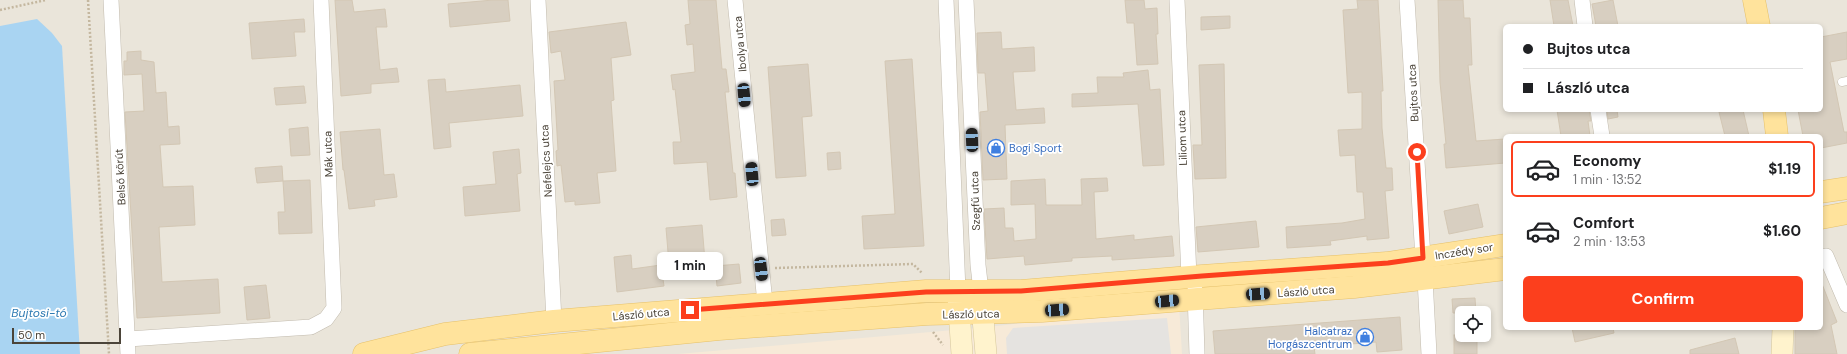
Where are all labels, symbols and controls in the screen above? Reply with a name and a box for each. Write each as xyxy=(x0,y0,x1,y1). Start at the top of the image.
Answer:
street label: Ibolya utca xyxy=(731,16,749,72)
text: Bujtos utca xyxy=(1547,39,1630,59)
street label: Bujtos utca xyxy=(1405,64,1421,122)
text: László utca xyxy=(1547,78,1630,98)
car xyxy=(737,83,751,107)
street label: Liliom utca xyxy=(1174,110,1190,166)
street label: Nefelejcs utca xyxy=(537,124,555,198)
car xyxy=(966,128,978,152)
street label: Mák utca xyxy=(320,131,336,177)
shop icon: Bogi Sport xyxy=(986,138,1006,158)
place label: Bogi Sport xyxy=(1009,141,1062,155)
route start xyxy=(1408,143,1426,161)
street label: Belső körút xyxy=(112,148,128,206)
icon: car xyxy=(1525,151,1561,187)
text: Economy xyxy=(1573,151,1641,171)
text: $1.19 xyxy=(1768,159,1801,179)
car xyxy=(745,162,759,186)
street label: Szegfű utca xyxy=(967,171,983,231)
text: 1 min · 13:52 xyxy=(1573,171,1642,188)
icon: car xyxy=(1525,213,1561,249)
text: Comfort xyxy=(1573,213,1634,233)
text: $1.60 xyxy=(1763,221,1801,241)
text: 2 min · 13:53 xyxy=(1573,233,1646,250)
street label: Inczédy sor xyxy=(1434,240,1494,262)
callout: 1 min xyxy=(657,252,723,280)
car xyxy=(754,256,768,282)
text: 1 min xyxy=(674,257,706,274)
button: Confirm xyxy=(1523,276,1803,322)
street label: László utca xyxy=(1277,282,1335,300)
car xyxy=(1246,287,1270,301)
car xyxy=(1155,294,1179,308)
route end xyxy=(681,301,699,319)
car xyxy=(1045,303,1069,317)
water label: Bujtosi-tó xyxy=(11,305,67,321)
street label: László utca xyxy=(612,305,670,323)
map controls xyxy=(1455,306,1491,342)
button: locate xyxy=(1455,306,1491,342)
street label: László utca xyxy=(942,307,1000,321)
place label: Halcatraz Horgászcentrum xyxy=(1268,324,1352,351)
scale bar xyxy=(12,326,121,345)
shop icon: Halcatraz Horgászcentrum xyxy=(1355,327,1375,347)
text: 50 m xyxy=(18,328,45,342)

